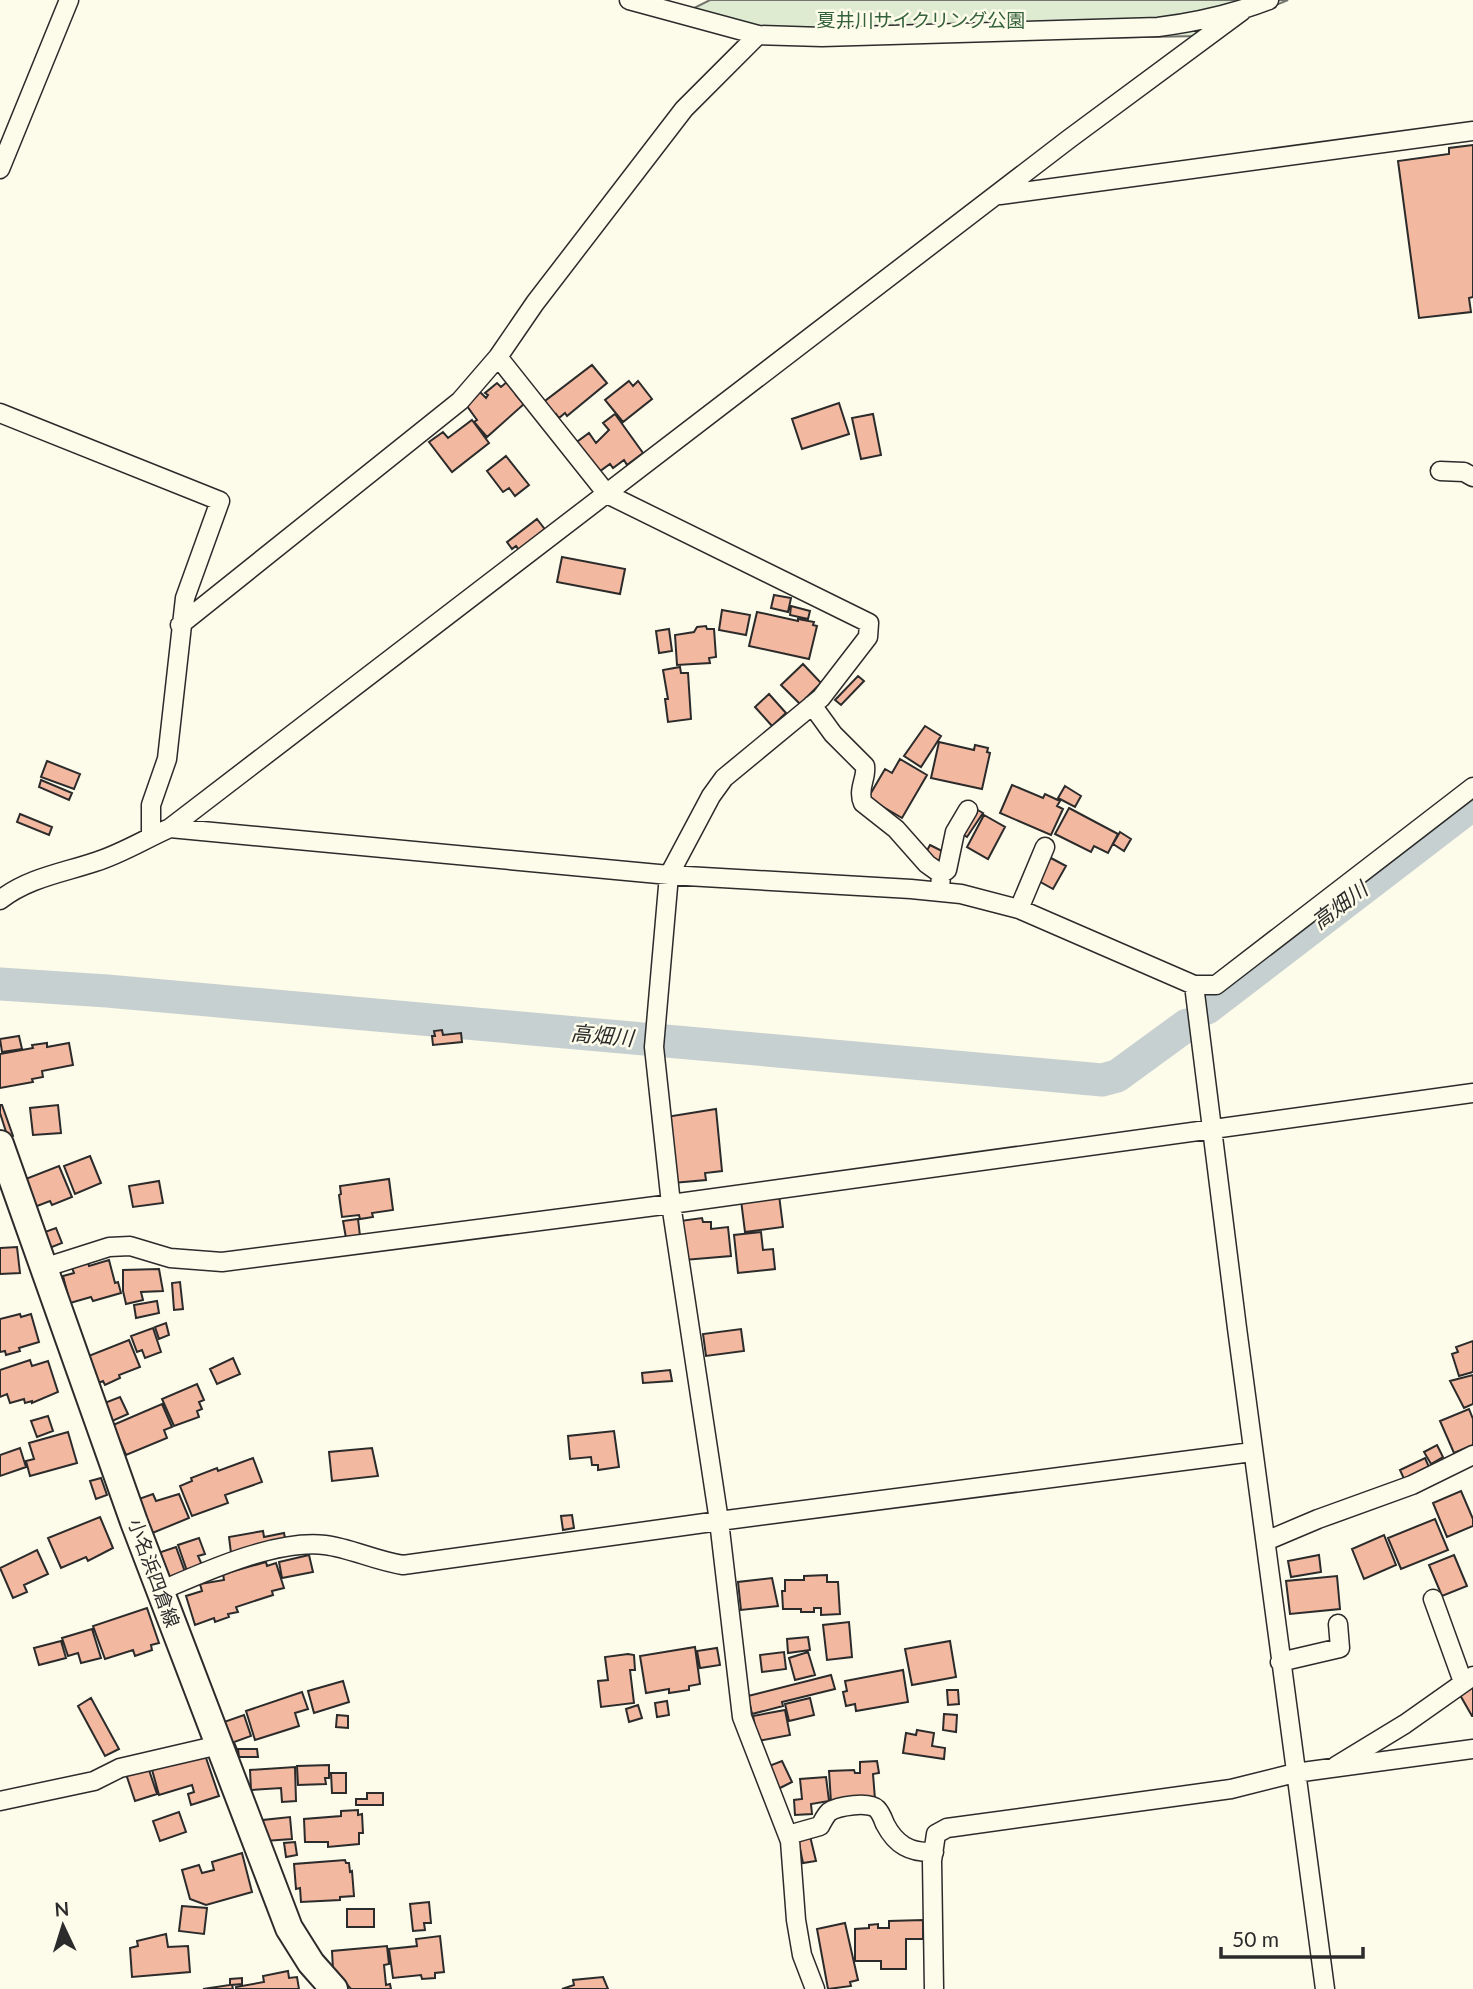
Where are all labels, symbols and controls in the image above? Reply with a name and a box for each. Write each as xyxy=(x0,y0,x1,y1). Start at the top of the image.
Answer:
park label: 夏井川サイクリング公園 xyxy=(817,8,1025,31)
water label: 高畑川 xyxy=(1306,875,1373,934)
water label: 高畑川 xyxy=(570,1019,637,1050)
street label: 小名浜四倉線 xyxy=(124,1515,185,1630)
north arrow xyxy=(28,1891,98,1961)
text: N xyxy=(54,1897,70,1921)
scale bar xyxy=(1221,1916,1363,1960)
text: 50 m xyxy=(1232,1926,1279,1951)

